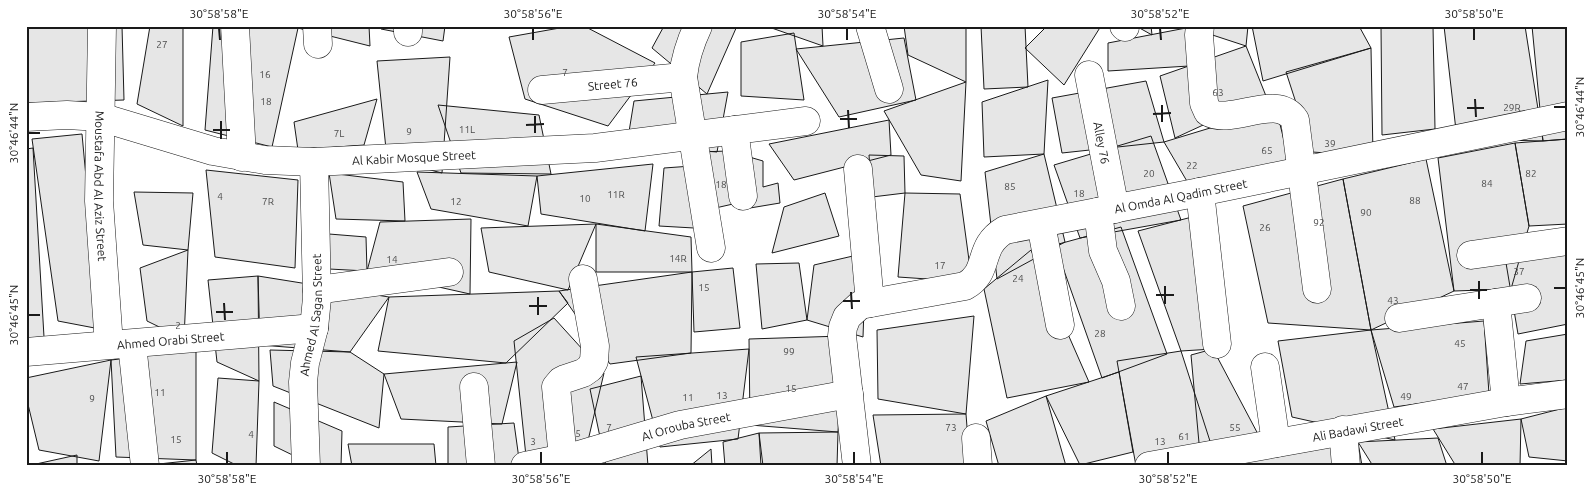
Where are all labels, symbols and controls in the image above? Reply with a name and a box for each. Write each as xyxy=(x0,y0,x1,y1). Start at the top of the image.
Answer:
text: 30°58'58"E xyxy=(190,7,249,20)
text: 30°58'56"E xyxy=(504,7,563,20)
text: 30°58'54"E xyxy=(818,7,877,20)
text: 30°58'52"E xyxy=(1131,7,1190,20)
text: 30°58'50"E xyxy=(1445,7,1504,20)
house number: 27 xyxy=(156,39,168,50)
house number: 7 xyxy=(562,67,568,78)
house number: 16 xyxy=(259,69,271,80)
street label: Street 76 xyxy=(587,75,638,92)
text: 30°46'44"N xyxy=(1573,77,1586,137)
house number: 63 xyxy=(1212,87,1224,98)
house number: 18 xyxy=(260,96,272,107)
house number: 29R xyxy=(1503,102,1521,113)
text: 30°46'44"N xyxy=(7,103,20,163)
street label: Moustafa Abd Al Aziz Street xyxy=(92,111,110,262)
street label: Alley 76 xyxy=(1092,120,1113,165)
house number: 11L xyxy=(459,124,475,135)
house number: 9 xyxy=(406,126,412,137)
house number: 7L xyxy=(334,128,344,139)
house number: 39 xyxy=(1324,138,1336,149)
house number: 65 xyxy=(1261,145,1273,156)
street label: Al Kabir Mosque Street xyxy=(352,147,476,167)
house number: 22 xyxy=(1186,160,1198,171)
house number: 20 xyxy=(1143,168,1155,179)
house number: 82 xyxy=(1525,168,1537,179)
street label: Al Omda Al Qadim Street xyxy=(1113,176,1249,215)
house number: 84 xyxy=(1481,178,1493,189)
house number: 18 xyxy=(715,179,727,190)
house number: 85 xyxy=(1004,181,1016,192)
house number: 18 xyxy=(1073,188,1085,199)
house number: 11R xyxy=(607,189,625,200)
house number: 4 xyxy=(217,191,223,202)
house number: 10 xyxy=(579,193,591,204)
house number: 88 xyxy=(1409,195,1421,206)
house number: 7R xyxy=(262,196,274,207)
house number: 12 xyxy=(450,196,462,207)
house number: 90 xyxy=(1360,207,1372,218)
house number: 92 xyxy=(1313,217,1325,228)
house number: 26 xyxy=(1259,222,1271,233)
street label: Ahmed Al Sagan Street xyxy=(297,253,324,377)
house number: 14R xyxy=(669,253,687,264)
house number: 14 xyxy=(386,254,398,265)
text: 30°46'45"N xyxy=(1573,258,1586,318)
house number: 17 xyxy=(934,260,946,271)
house number: 37 xyxy=(1513,266,1525,277)
house number: 24 xyxy=(1012,273,1024,284)
house number: 15 xyxy=(698,282,710,293)
text: 30°46'45"N xyxy=(7,285,20,345)
house number: 43 xyxy=(1387,295,1399,306)
house number: 2 xyxy=(175,320,181,331)
house number: 28 xyxy=(1094,328,1106,339)
street label: Ahmed Orabi Street xyxy=(116,329,225,351)
house number: 45 xyxy=(1454,338,1466,349)
house number: 99 xyxy=(783,346,795,357)
house number: 47 xyxy=(1457,381,1469,392)
house number: 15 xyxy=(785,383,797,394)
house number: 11 xyxy=(154,387,166,398)
house number: 13 xyxy=(716,390,728,401)
house number: 49 xyxy=(1400,391,1412,402)
house number: 11 xyxy=(682,392,694,403)
house number: 9 xyxy=(89,393,95,404)
street label: Al Orouba Street xyxy=(640,409,732,443)
street label: Ali Badawi Street xyxy=(1311,414,1404,443)
house number: 7 xyxy=(606,422,612,433)
house number: 73 xyxy=(945,422,957,433)
house number: 55 xyxy=(1229,422,1241,433)
house number: 5 xyxy=(575,428,581,439)
house number: 4 xyxy=(248,429,254,440)
house number: 61 xyxy=(1178,431,1190,442)
house number: 15 xyxy=(170,434,182,445)
house number: 3 xyxy=(530,436,536,447)
house number: 13 xyxy=(1154,436,1166,447)
text: 30°58'58"E xyxy=(198,472,257,485)
text: 30°58'56"E xyxy=(512,472,571,485)
text: 30°58'54"E xyxy=(825,472,884,485)
text: 30°58'52"E xyxy=(1139,472,1198,485)
text: 30°58'50"E xyxy=(1453,472,1512,485)

